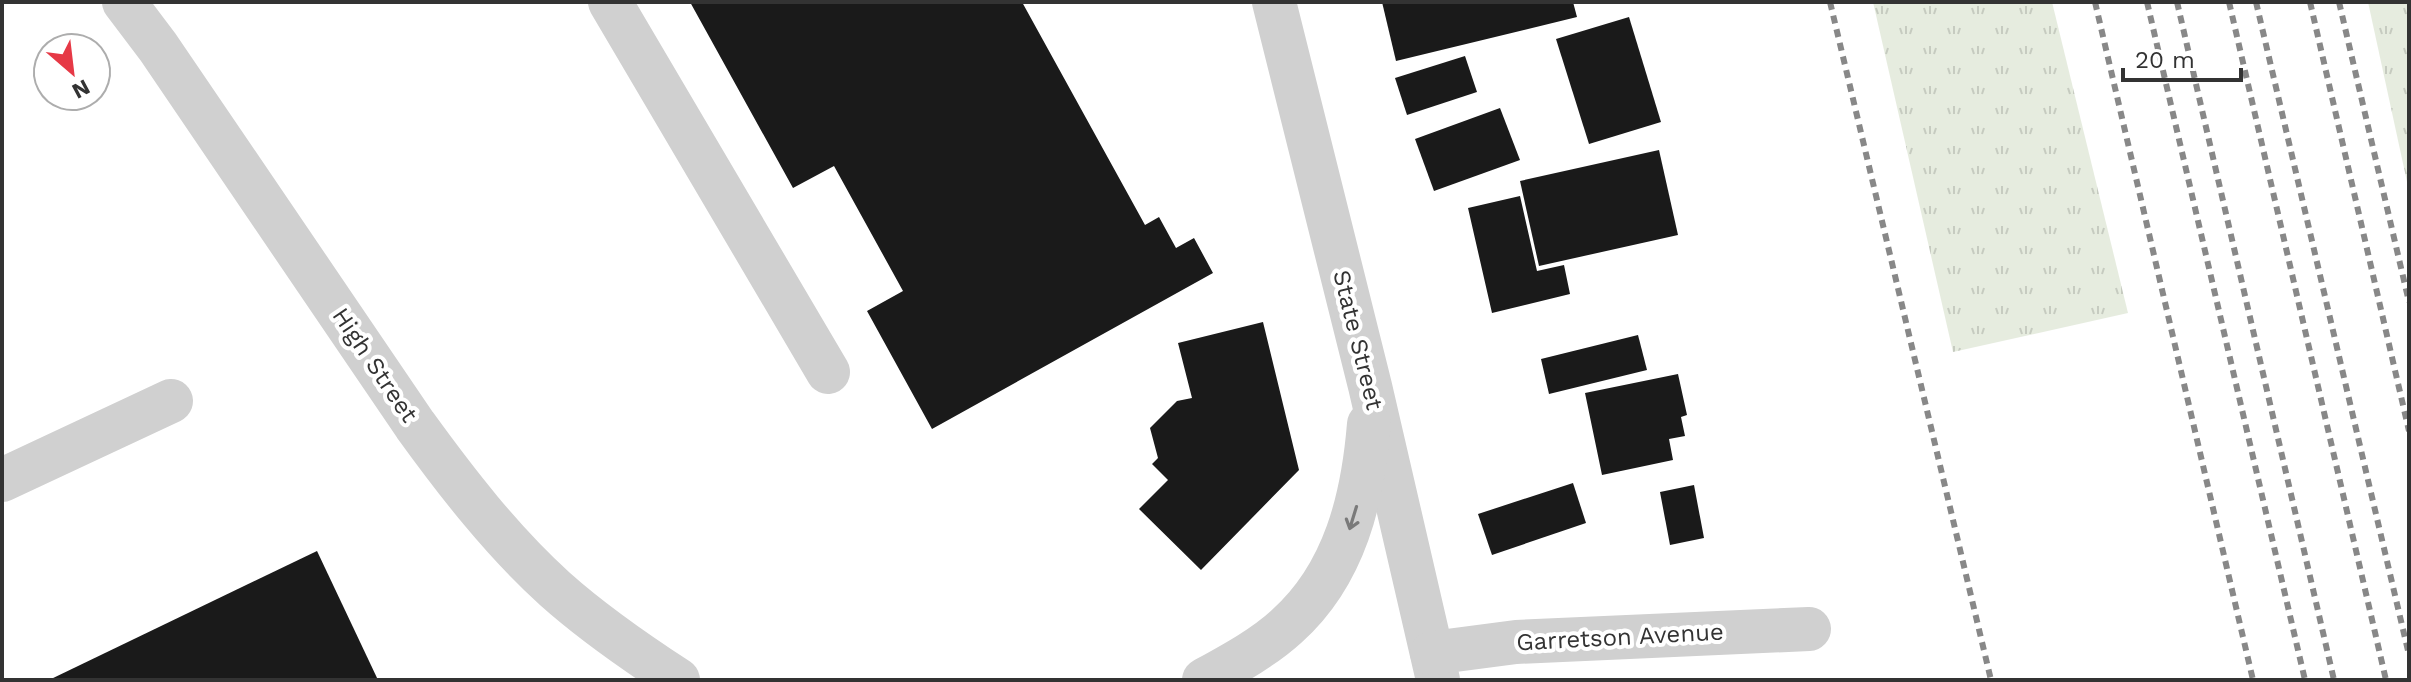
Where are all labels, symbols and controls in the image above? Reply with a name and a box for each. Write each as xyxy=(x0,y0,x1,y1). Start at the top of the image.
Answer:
north arrow xyxy=(32,32,112,112)
scale bar xyxy=(2123,32,2241,82)
text: 20 m xyxy=(2135,46,2195,74)
text: N xyxy=(68,74,94,104)
street label: State Street xyxy=(1327,267,1389,413)
street label: High Street xyxy=(326,302,424,428)
one-way arrow xyxy=(1345,505,1359,530)
street label: Garretson Avenue xyxy=(1516,618,1724,656)

